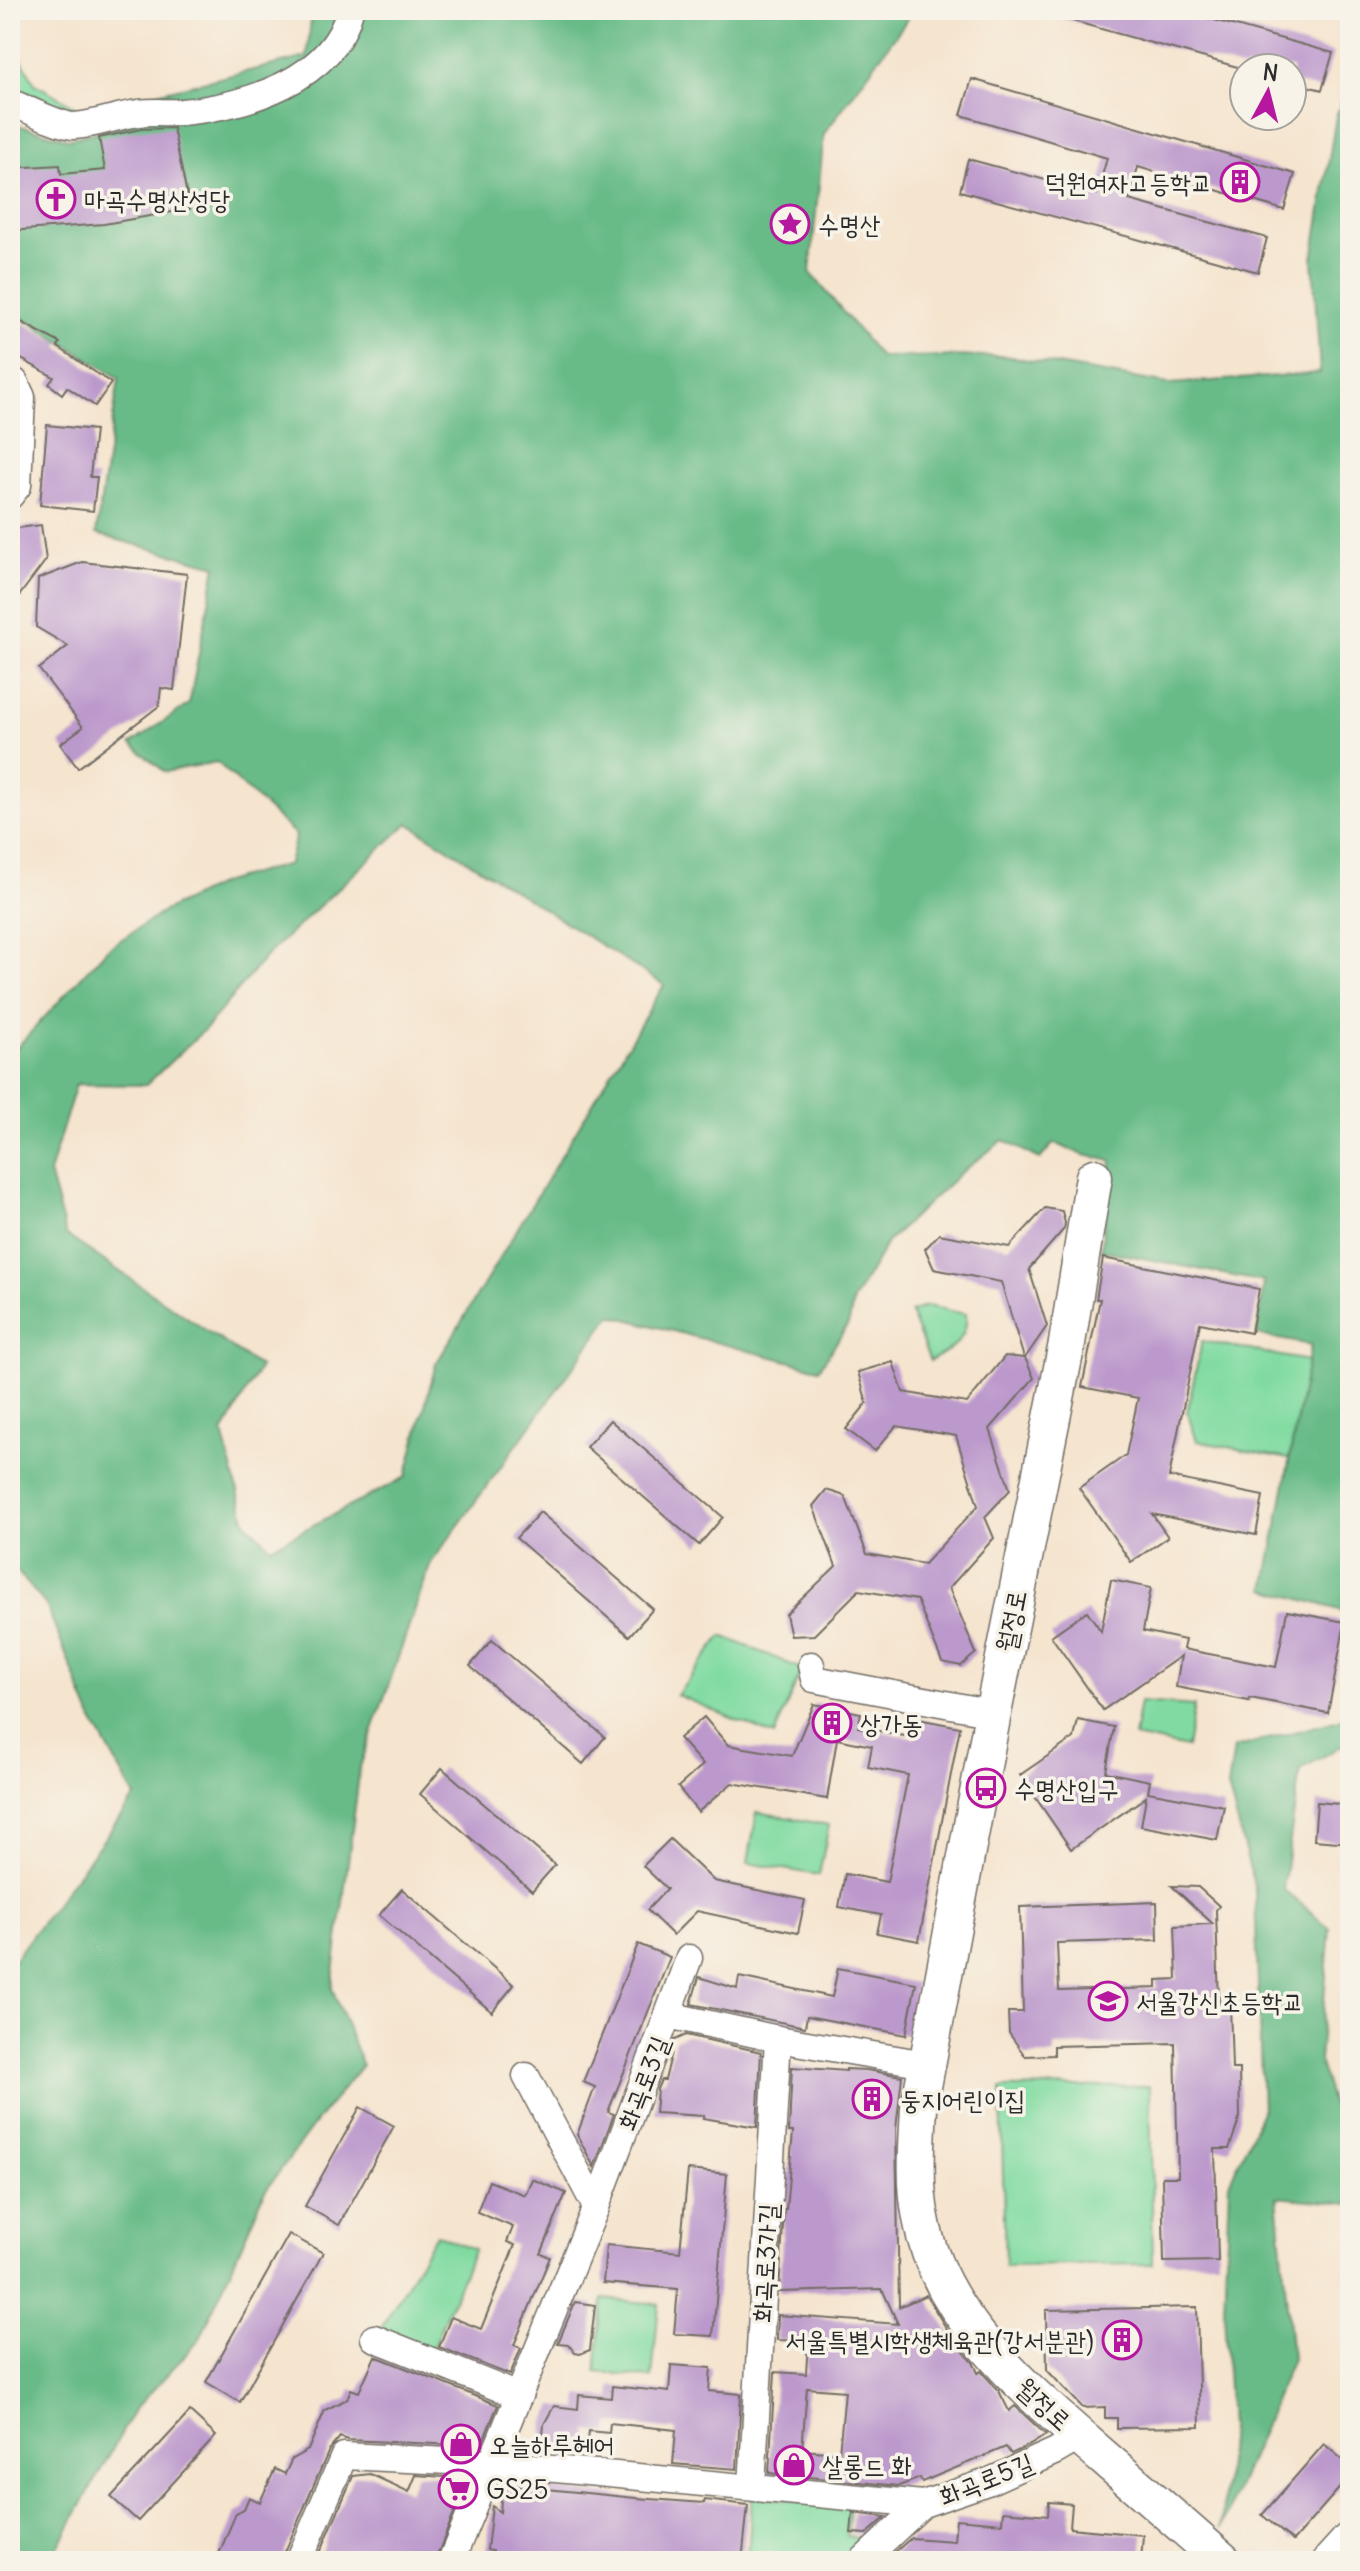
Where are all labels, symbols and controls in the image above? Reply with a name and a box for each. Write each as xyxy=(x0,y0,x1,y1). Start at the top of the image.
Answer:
north arrow xyxy=(1228,52,1308,132)
text: N xyxy=(1261,57,1280,87)
building icon: 덕원여자고등학교 xyxy=(1219,161,1261,203)
place label: 덕원여자고등학교 xyxy=(1045,166,1212,199)
church icon: 마곡수명산성당 xyxy=(35,178,77,220)
place label: 마곡수명산성당 xyxy=(84,183,231,216)
place icon: 수명산 xyxy=(769,203,811,245)
place label: 수명산 xyxy=(818,208,881,241)
street label: 월정로 xyxy=(989,1587,1033,1655)
building icon: 상가동 xyxy=(811,1702,853,1744)
place label: 상가동 xyxy=(860,1707,923,1740)
bus stop icon: 수명산입구 xyxy=(965,1767,1007,1809)
place label: 수명산입구 xyxy=(1014,1772,1119,1805)
school or university icon: 서울강신초등학교 xyxy=(1087,1980,1129,2022)
place label: 서울강신초등학교 xyxy=(1136,1985,1303,2018)
street label: 화곡로3길 xyxy=(610,2031,676,2135)
building icon: 둥지어린이집 xyxy=(851,2078,893,2120)
place label: 둥지어린이집 xyxy=(900,2083,1026,2116)
street label: 화곡로3가길 xyxy=(745,2202,785,2323)
building icon: 서울특별시학생체육관(강서분관) xyxy=(1101,2319,1143,2361)
place label: 서울특별시학생체육관(강서분관) xyxy=(785,2324,1094,2357)
street label: 월정로 xyxy=(1010,2371,1078,2437)
shop icon: 오늘하루헤어 xyxy=(440,2423,482,2465)
place label: 오늘하루헤어 xyxy=(489,2428,615,2461)
shop icon: 살롱드 화 xyxy=(773,2444,815,2486)
street label: 화곡로5길 xyxy=(934,2445,1038,2513)
place label: 살롱드 화 xyxy=(822,2449,912,2482)
supermarket icon: GS25 xyxy=(437,2468,479,2510)
place label: GS25 xyxy=(486,2473,548,2506)

